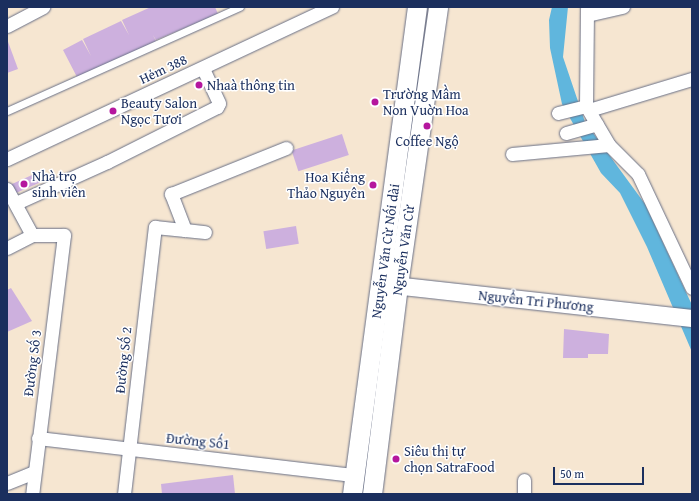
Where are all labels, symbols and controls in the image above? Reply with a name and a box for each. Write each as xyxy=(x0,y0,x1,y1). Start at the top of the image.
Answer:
street label: Hẻm 388 xyxy=(137,51,189,87)
place label: Nhaà thông tin xyxy=(207,77,295,93)
marker: Nhaà thông tin xyxy=(194,80,204,90)
place label: Trường Mầm Non Vuờn Hoa xyxy=(383,86,469,118)
place label: Beauty Salon Ngọc Tươi xyxy=(121,95,197,128)
marker: Trường Mầm Non Vuờn Hoa xyxy=(370,97,380,107)
marker: Beauty Salon Ngọc Tươi xyxy=(108,106,118,116)
marker: Coffee Ngộ xyxy=(422,121,432,131)
place label: Coffee Ngộ xyxy=(395,133,459,149)
place label: Nhà trọ sinh viên xyxy=(32,168,86,200)
place label: Hoa Kiểng Thảo Nguyên xyxy=(287,169,365,202)
marker: Nhà trọ sinh viên xyxy=(19,179,29,189)
marker: Hoa Kiểng Thảo Nguyên xyxy=(368,180,378,190)
street label: Nguyễn Văn Cừ Nối dài xyxy=(367,183,403,319)
street label: Nguyễn Văn Cừ xyxy=(388,204,418,296)
street label: Nguyển Tri Phương xyxy=(478,287,594,315)
street label: Đường Số 2 xyxy=(111,326,135,394)
street label: Đường Số 3 xyxy=(20,329,44,397)
street label: Đường Số1 xyxy=(165,429,231,453)
place label: Siêu thị tự chọn SatraFood xyxy=(404,443,495,476)
marker: Siêu thị tự chọn SatraFood xyxy=(391,454,401,464)
scale bar xyxy=(555,459,646,485)
text: 50 m xyxy=(560,465,584,482)

